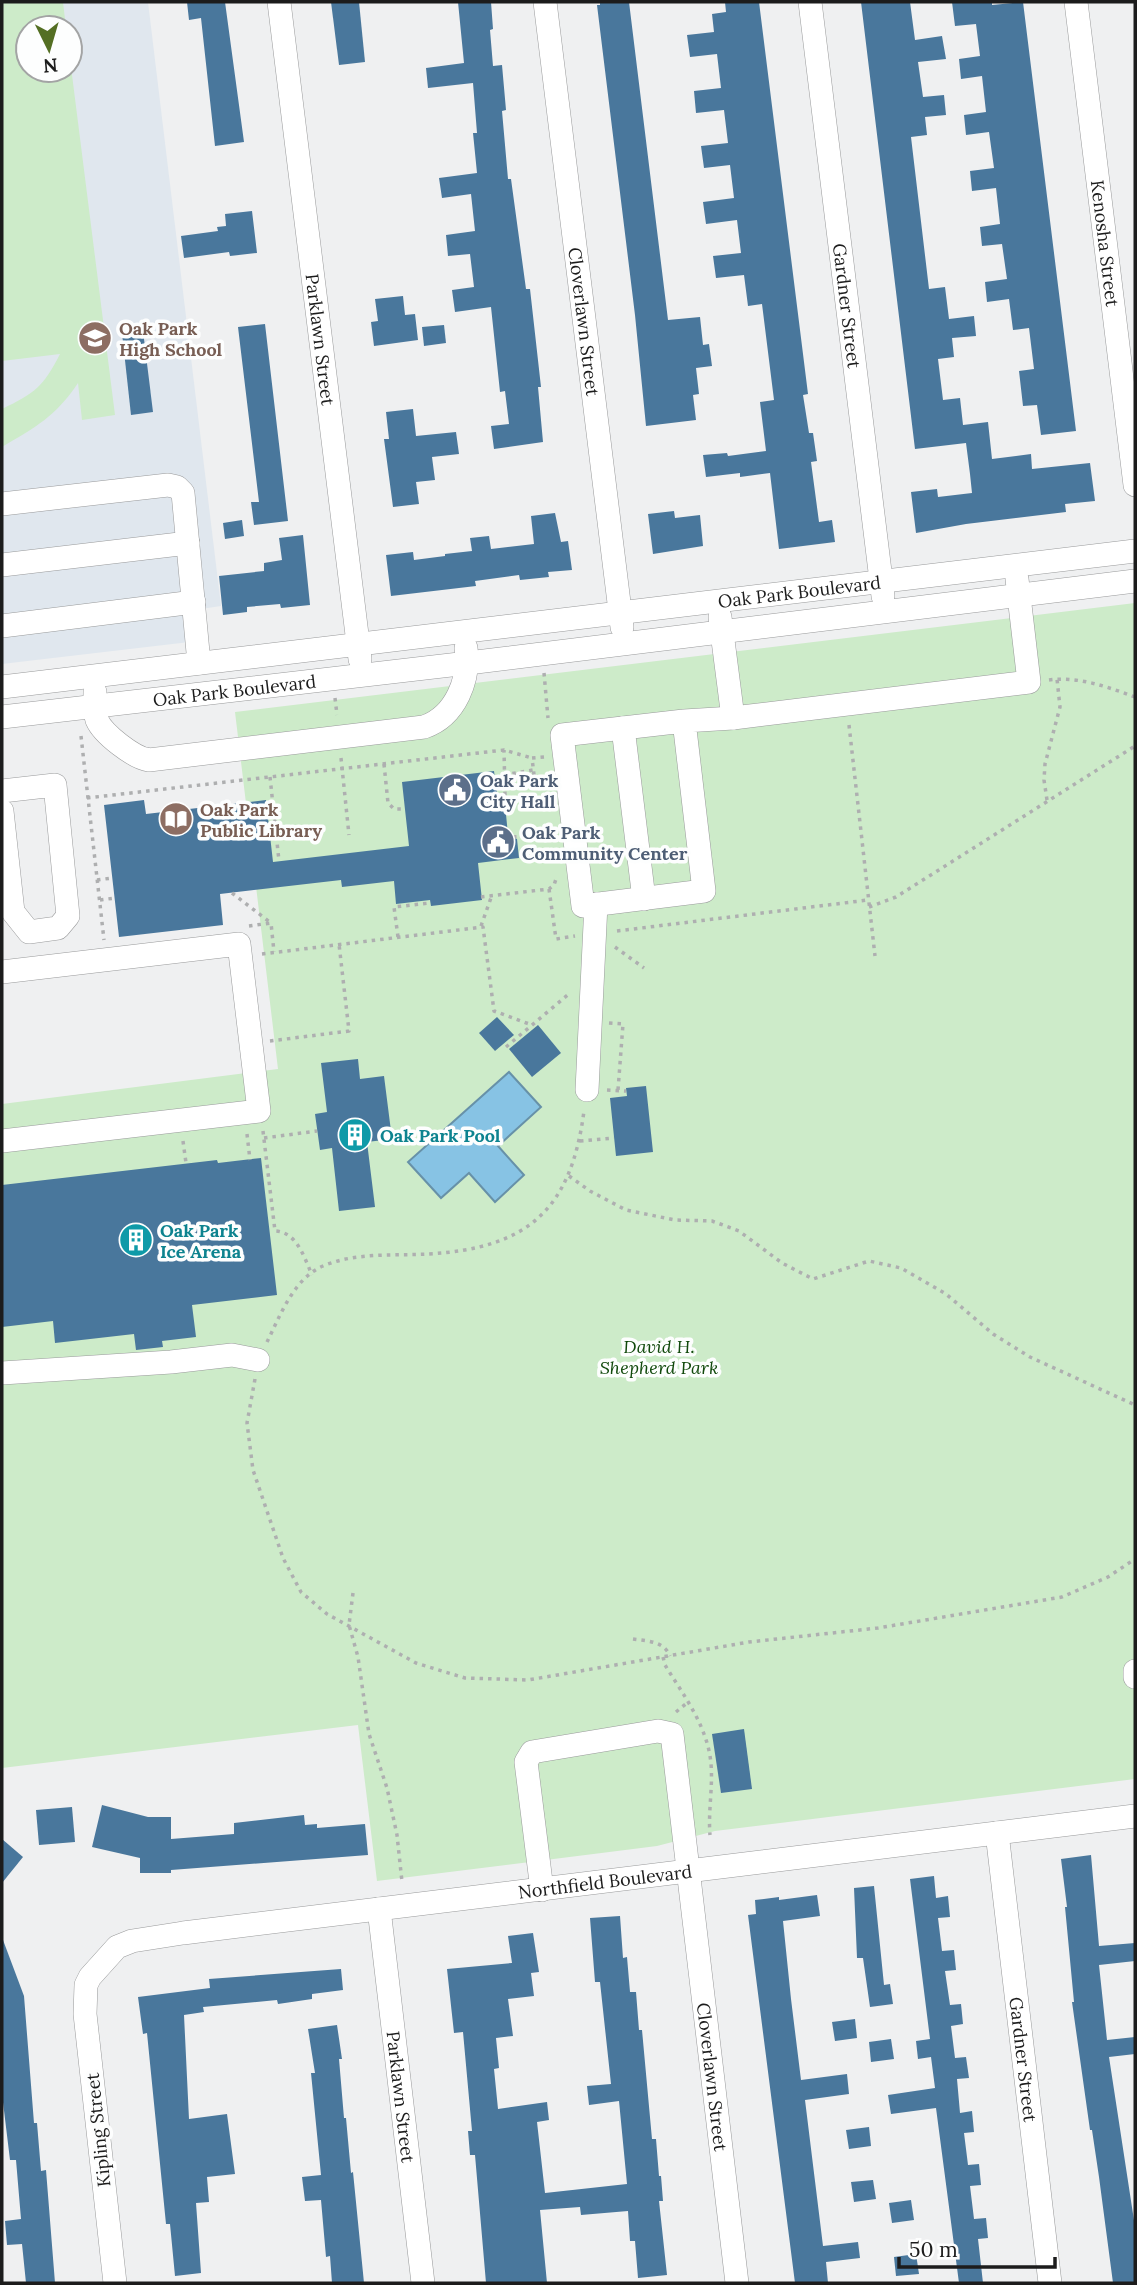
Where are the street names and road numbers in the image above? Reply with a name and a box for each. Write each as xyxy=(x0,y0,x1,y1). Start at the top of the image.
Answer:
street label: Kenosha Street xyxy=(1086,179,1125,308)
street label: Gardner Street xyxy=(828,242,866,370)
street label: Cloverlawn Street xyxy=(564,246,605,397)
street label: Parklawn Street xyxy=(301,272,340,407)
street label: Oak Park Boulevard xyxy=(717,570,882,612)
street label: Oak Park Boulevard xyxy=(152,669,317,711)
street label: Northfield Boulevard xyxy=(517,1859,693,1903)
street label: Gardner Street xyxy=(1005,1996,1042,2123)
street label: Cloverlawn Street xyxy=(692,2001,733,2153)
street label: Parklawn Street xyxy=(382,2030,420,2164)
street label: Kipling Street xyxy=(81,2072,115,2188)

